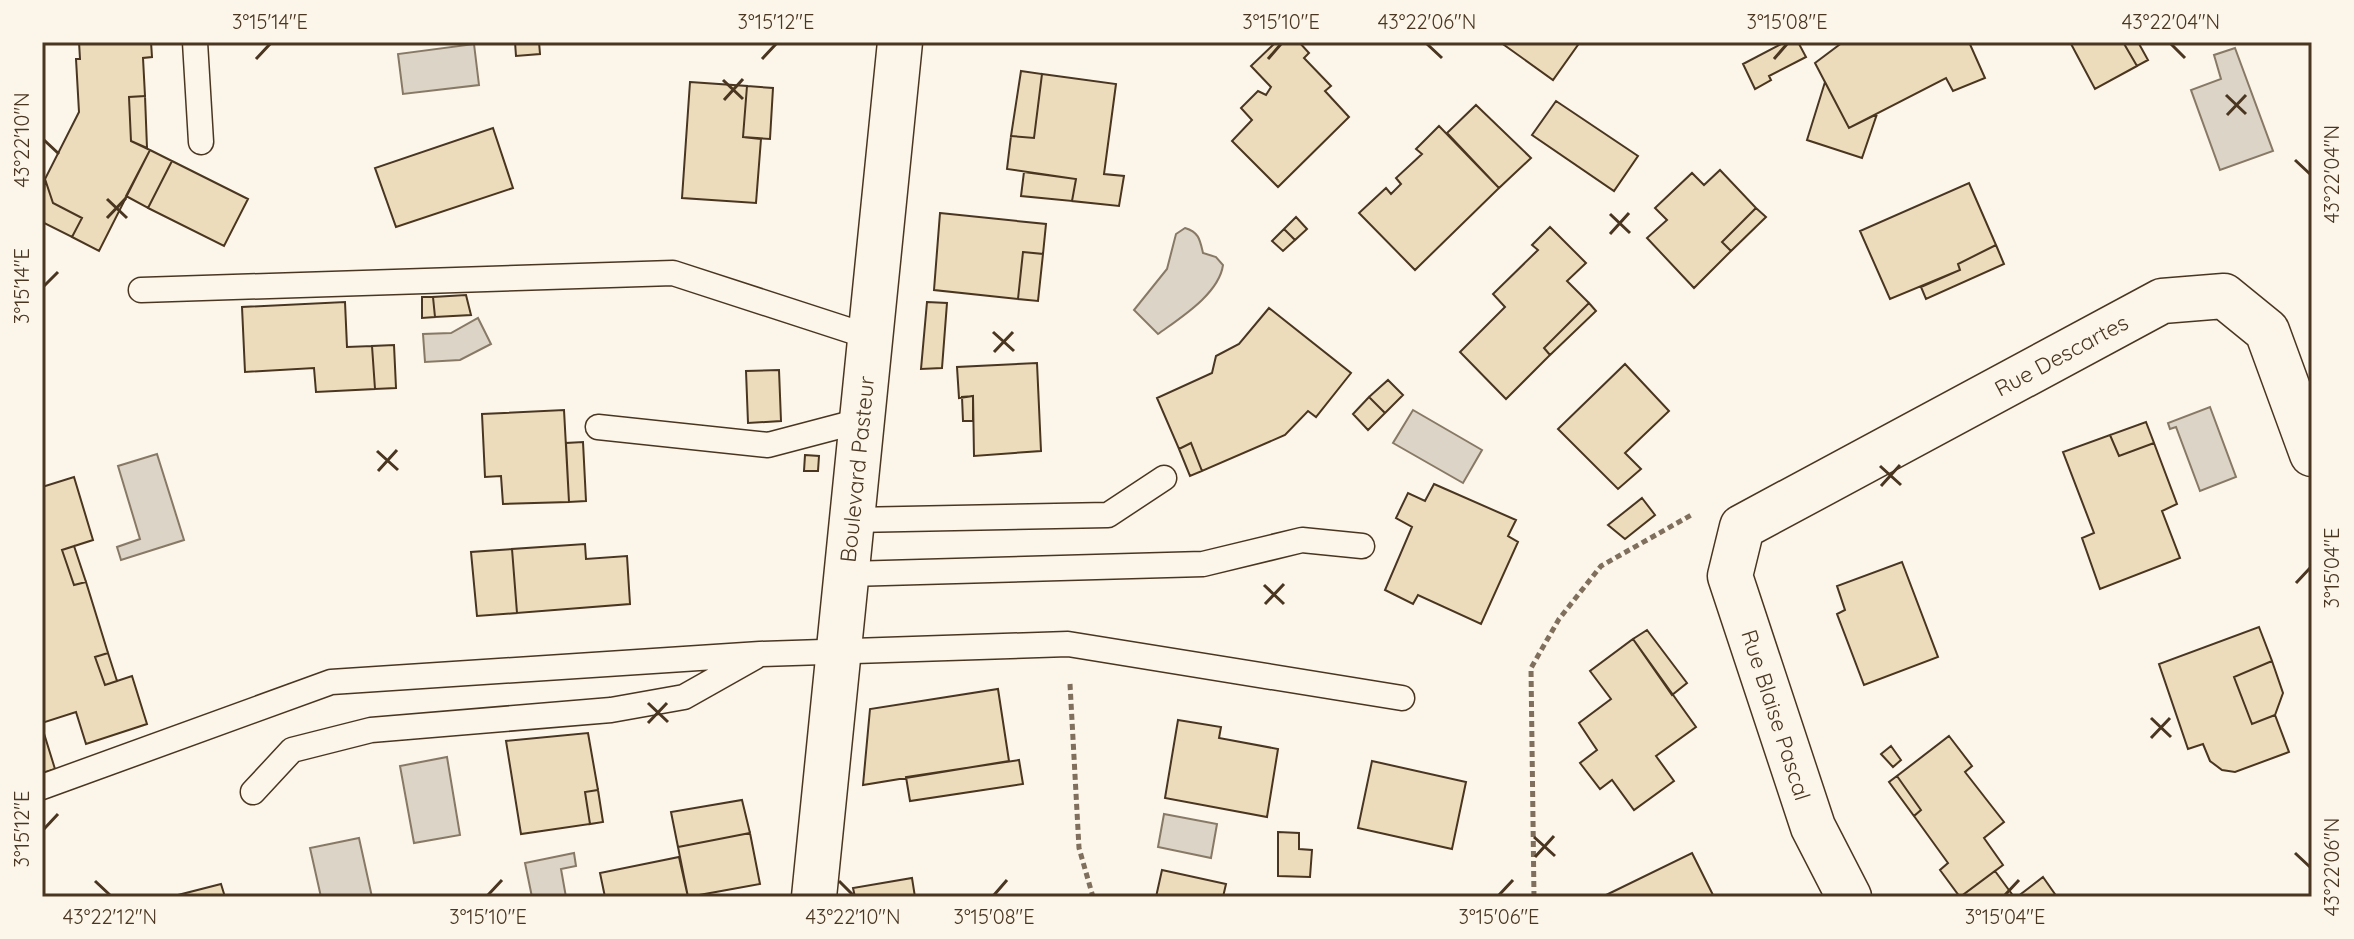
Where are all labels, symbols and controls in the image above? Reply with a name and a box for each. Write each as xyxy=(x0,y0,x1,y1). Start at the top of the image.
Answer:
text: 3°15'14"E xyxy=(232,9,308,34)
text: 3°15'12"E xyxy=(738,9,814,34)
text: 3°15'10"E xyxy=(1242,9,1320,34)
text: 43°22'06"N xyxy=(1378,9,1476,34)
text: 3°15'08"E xyxy=(1747,9,1828,34)
text: 43°22'04"N xyxy=(2122,9,2220,34)
text: 43°22'10"N xyxy=(9,92,34,188)
text: 43°22'04"N xyxy=(2319,125,2344,223)
text: 3°15'14"E xyxy=(9,248,34,324)
street label: Rue Descartes xyxy=(1990,308,2133,403)
street label: Boulevard Pasteur xyxy=(834,374,880,564)
text: 3°15'04"E xyxy=(2319,528,2344,608)
street label: Rue Blaise Pascal xyxy=(1735,626,1817,804)
text: 3°15'12"E xyxy=(9,791,34,867)
text: 43°22'06"N xyxy=(2319,818,2344,916)
text: 43°22'12"N xyxy=(63,904,157,929)
text: 3°15'10"E xyxy=(449,904,527,929)
text: 43°22'10"N xyxy=(805,904,901,929)
text: 3°15'08"E xyxy=(954,904,1035,929)
text: 3°15'06"E xyxy=(1459,904,1539,929)
text: 3°15'04"E xyxy=(1965,904,2045,929)

